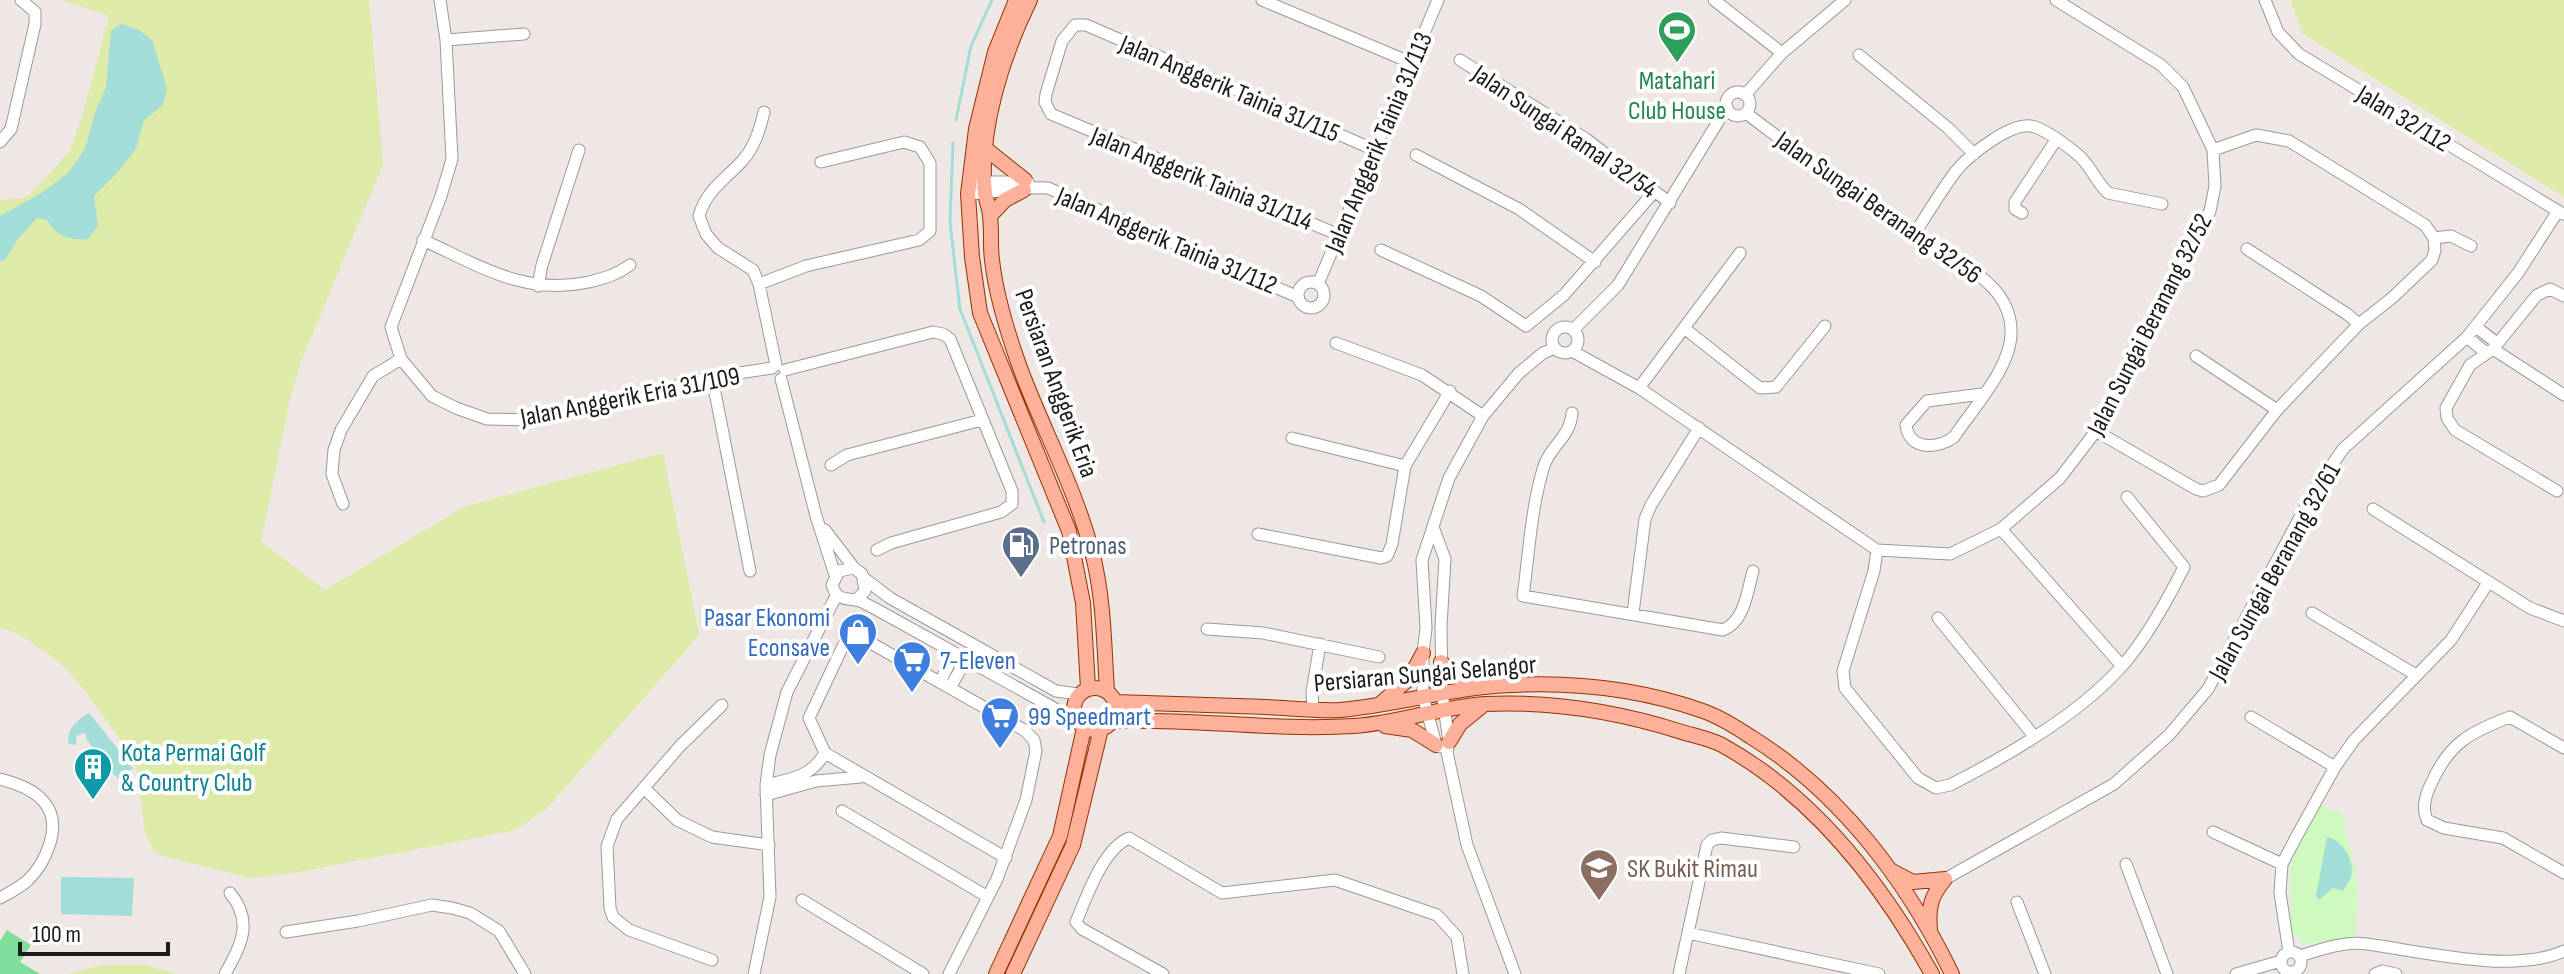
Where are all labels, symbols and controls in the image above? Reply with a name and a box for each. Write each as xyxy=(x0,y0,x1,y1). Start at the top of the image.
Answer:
sports icon: Matahari Club House xyxy=(1656,9,1698,64)
street label: Jalan Anggerik Tainia 31/113 xyxy=(1319,28,1440,258)
street label: Jalan Anggerik Tainia 31/115 xyxy=(1114,29,1344,150)
street label: Jalan Sungai Ramal 32/54 xyxy=(1465,58,1662,206)
place label: Matahari Club House xyxy=(1628,66,1726,127)
street label: Jalan 32/112 xyxy=(2350,79,2456,159)
street label: Jalan Anggerik Tainia 31/114 xyxy=(1085,120,1317,238)
street label: Jalan Sungai Beranang 32/56 xyxy=(1768,125,1987,291)
street label: Jalan Anggerik Tainia 31/112 xyxy=(1051,180,1281,302)
street label: Jalan Sungai Beranang 32/52 xyxy=(2081,209,2220,441)
street label: Persiaran Anggerik Eria xyxy=(1007,285,1104,482)
street label: Jalan Anggerik Eria 31/109 xyxy=(517,361,743,434)
street label: Jalan Sungai Beranang 32/61 xyxy=(2202,458,2348,687)
fuel station icon: Petronas xyxy=(1000,524,1042,579)
place label: Petronas xyxy=(1049,531,1127,562)
place label: Pasar Ekonomi Econsave xyxy=(704,603,830,664)
shop icon: Pasar Ekonomi Econsave xyxy=(837,611,879,666)
supermarket icon: 7-Eleven xyxy=(891,639,933,694)
place label: 7-Eleven xyxy=(940,646,1016,677)
street label: Persiaran Sungai Selangor xyxy=(1313,649,1538,700)
supermarket icon: 99 Speedmart xyxy=(979,695,1021,750)
place label: 99 Speedmart xyxy=(1028,702,1151,733)
place label: Kota Permai Golf & Country Club xyxy=(121,738,266,799)
building icon: Kota Permai Golf & Country Club xyxy=(72,746,114,801)
school or university icon: SK Bukit Rimau xyxy=(1578,847,1620,902)
place label: SK Bukit Rimau xyxy=(1627,854,1758,885)
scale bar xyxy=(20,906,168,956)
text: 100 m xyxy=(32,920,81,949)

